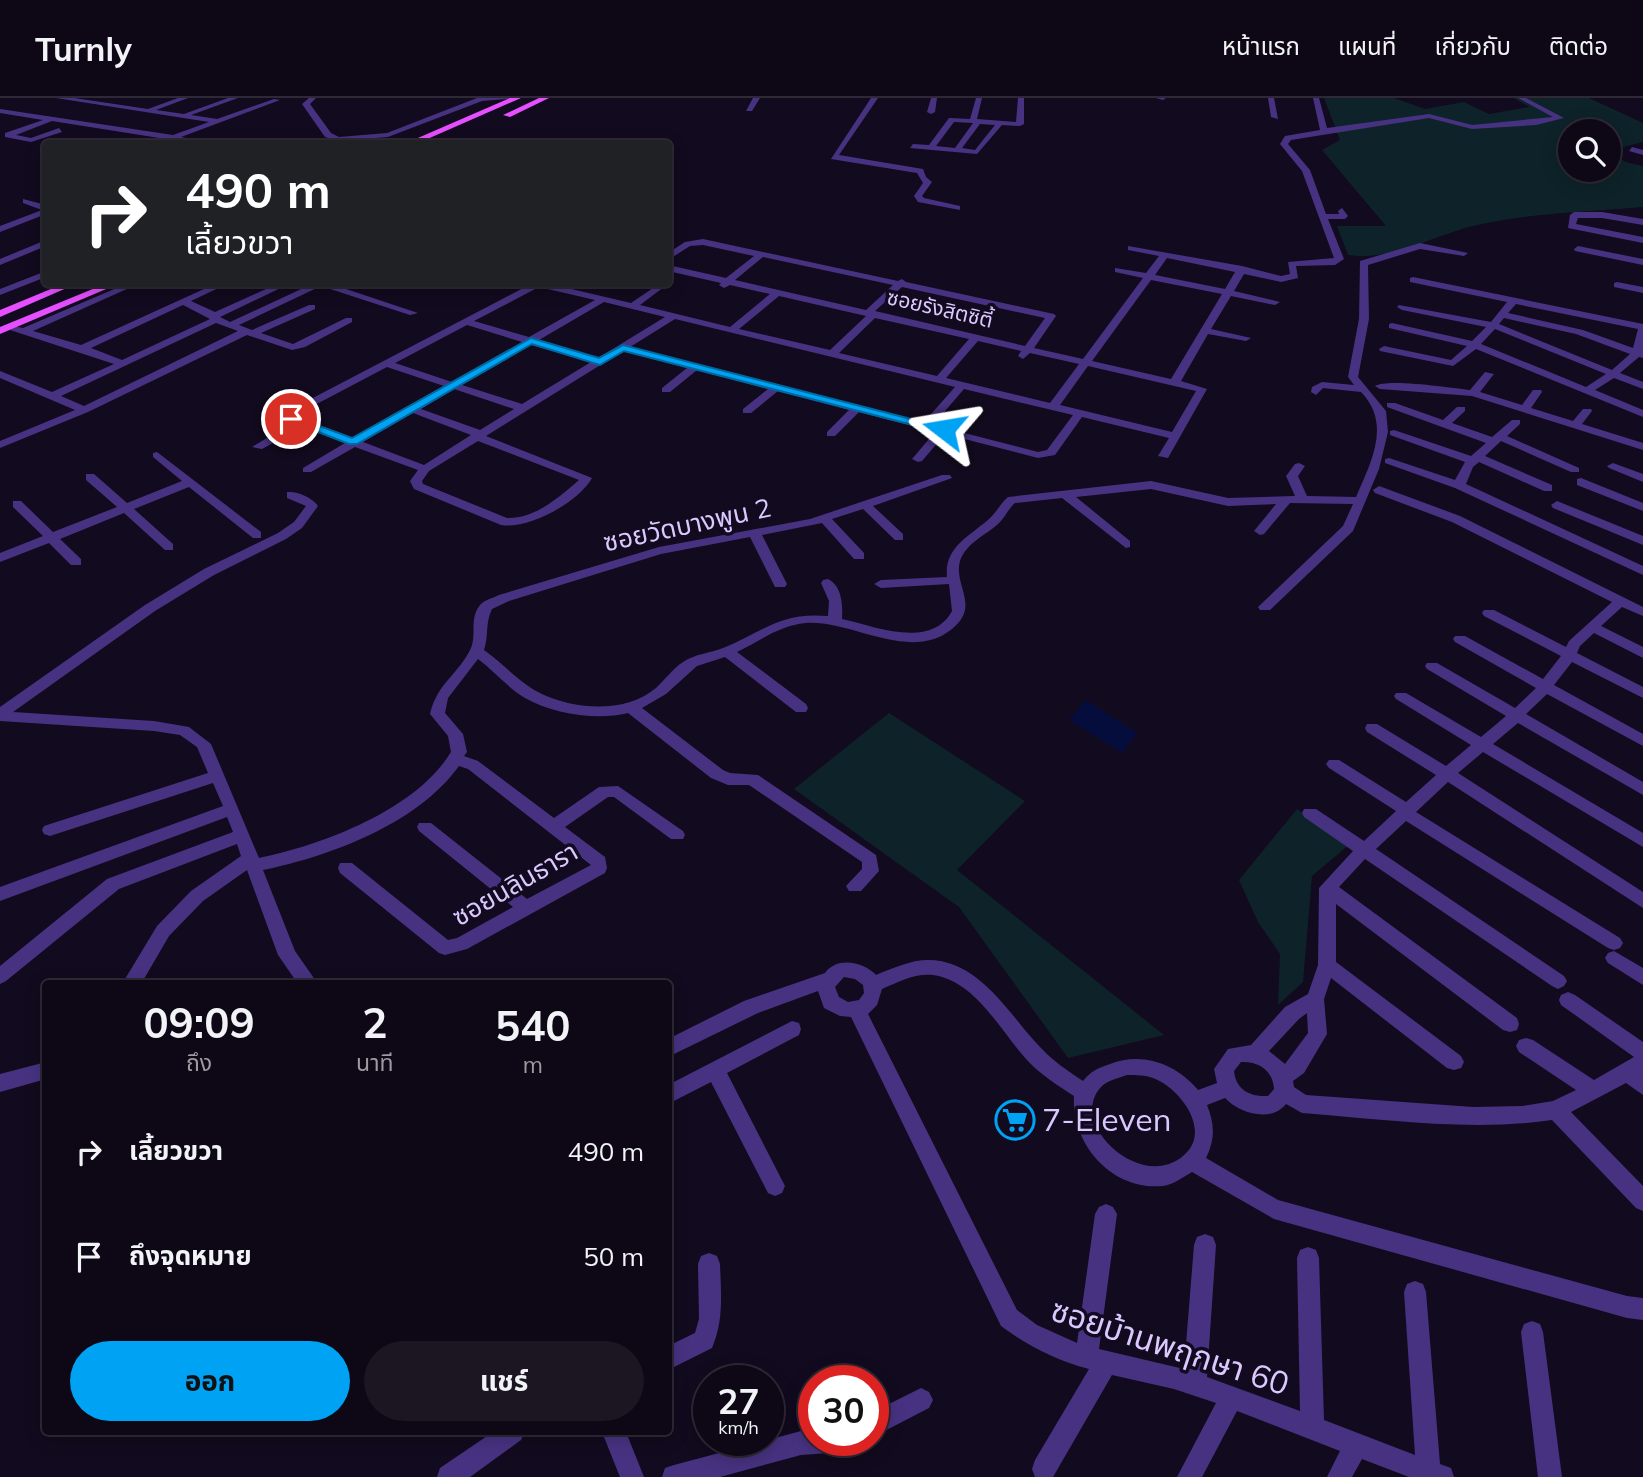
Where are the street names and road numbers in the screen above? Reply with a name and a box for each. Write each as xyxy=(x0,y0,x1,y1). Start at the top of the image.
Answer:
street label: ซอยรังสิตซิตี้ xyxy=(885,282,996,333)
street label: ซอยวัดบางพูน 2 xyxy=(600,491,774,558)
street label: ซอยนลินธารา xyxy=(446,834,583,933)
street label: ซอยบ้านพฤกษา 60 xyxy=(1046,1289,1294,1403)

